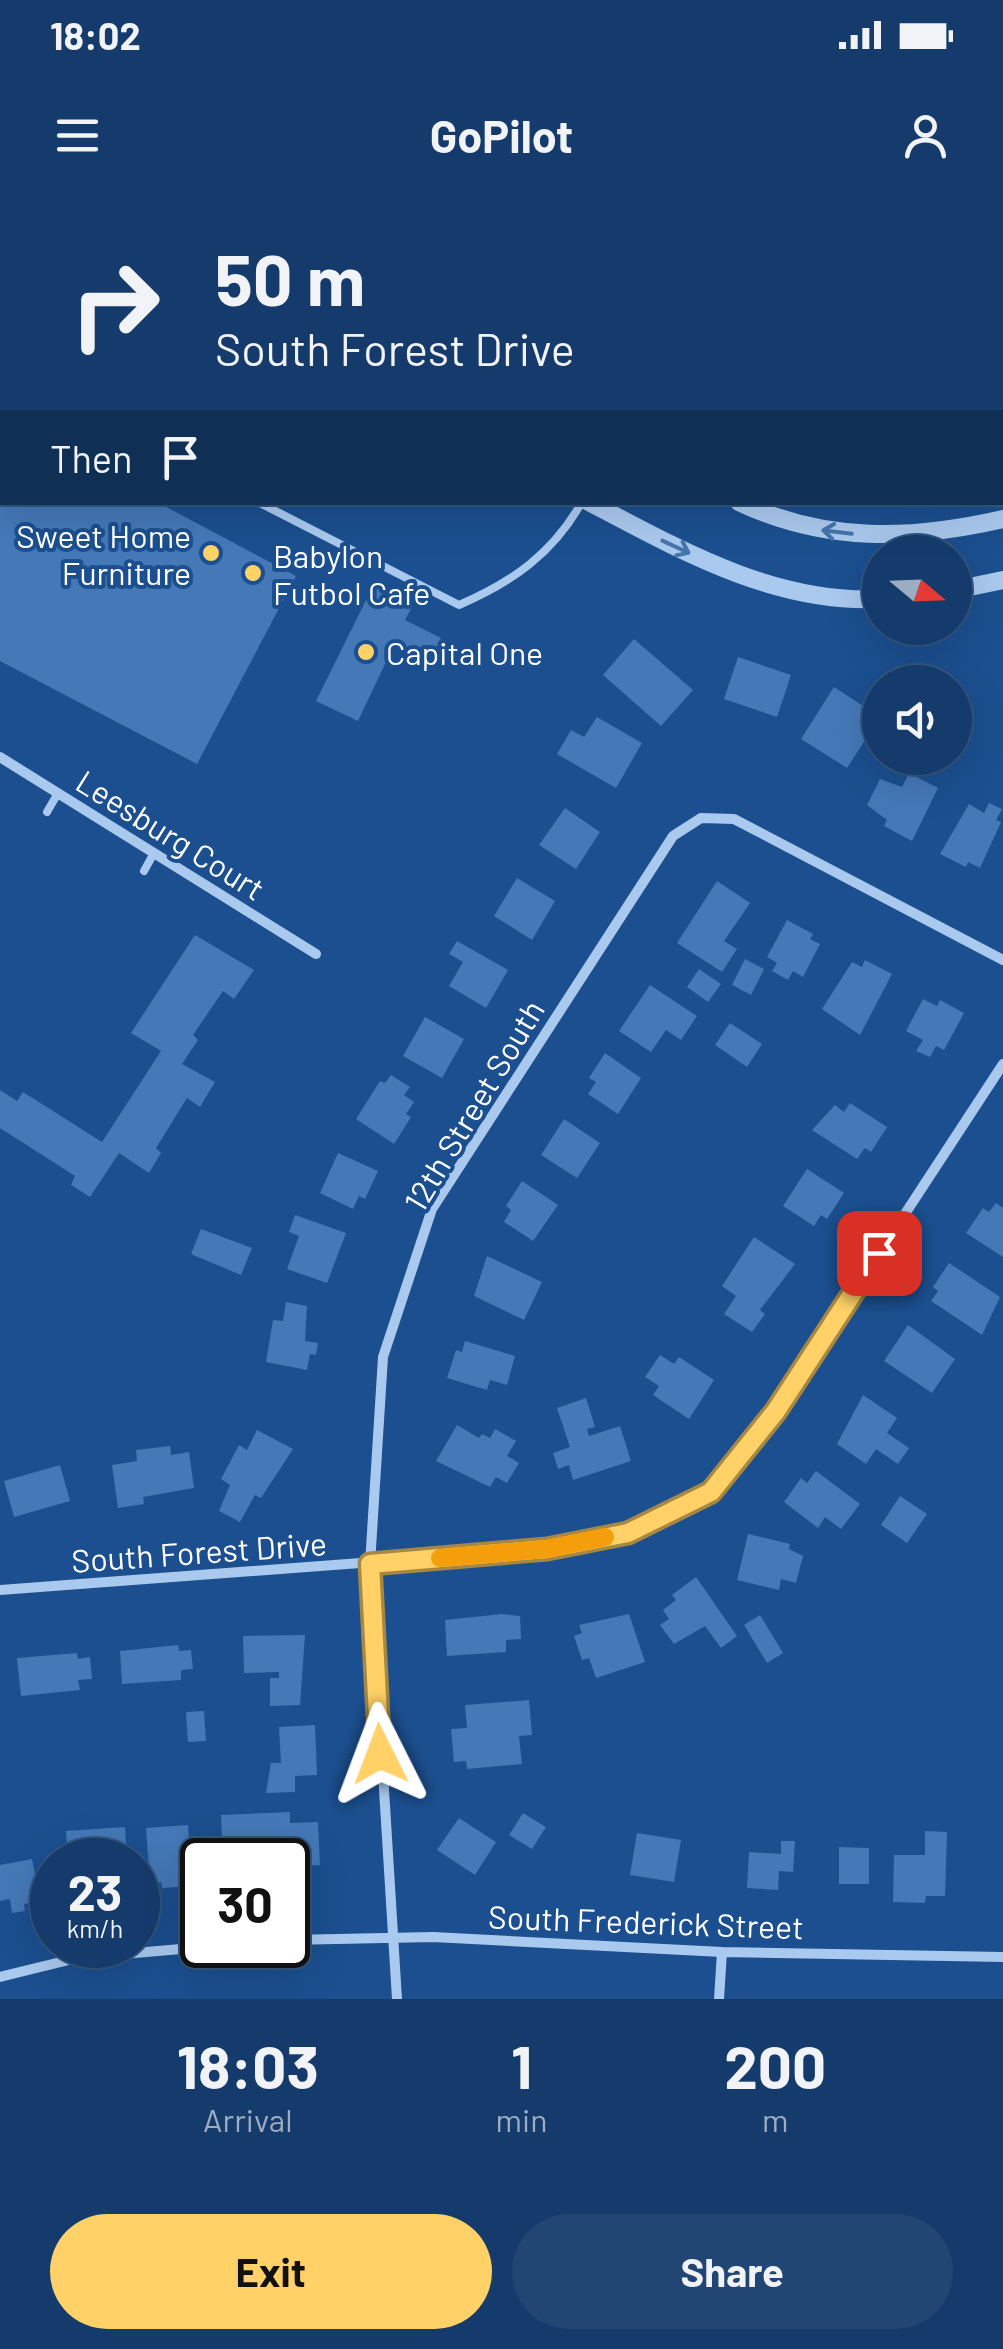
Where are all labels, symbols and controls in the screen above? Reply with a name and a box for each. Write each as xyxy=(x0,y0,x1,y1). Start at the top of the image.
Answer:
text: 18:02 xyxy=(50,12,141,58)
icon: menu xyxy=(50,108,105,163)
text: GoPilot xyxy=(430,108,573,162)
icon: person xyxy=(898,108,953,163)
text: 50 m xyxy=(215,236,365,320)
icon: right xyxy=(50,240,180,370)
text: South Forest Drive xyxy=(215,321,575,375)
icon: arrive xyxy=(153,430,208,485)
text: Then xyxy=(50,435,133,481)
place label: Sweet Home Furniture xyxy=(16,516,191,591)
one-way arrow xyxy=(822,522,854,541)
north arrow xyxy=(862,535,972,645)
map controls xyxy=(862,535,972,775)
place label: Babylon Futbol Cafe xyxy=(273,536,430,611)
one-way arrow xyxy=(660,538,690,557)
marker: Sweet Home Furniture xyxy=(200,542,222,564)
marker: Babylon Futbol Cafe xyxy=(242,562,264,584)
place label: Capital One xyxy=(386,633,543,671)
marker: Capital One xyxy=(355,641,377,663)
button: sound xyxy=(862,665,972,775)
street label: Leesburg Court xyxy=(70,761,272,907)
street label: 12th Street South xyxy=(395,993,551,1217)
pin xyxy=(837,1211,922,1296)
icon: arrive xyxy=(852,1226,907,1281)
street label: South Forest Drive xyxy=(70,1523,328,1579)
position arrow xyxy=(328,1702,432,1806)
speed limit sign: 30 xyxy=(180,1838,310,1968)
text: 23 xyxy=(68,1861,122,1921)
street label: South Frederick Street xyxy=(488,1897,804,1945)
text: km/h xyxy=(67,1913,123,1943)
text: 18:03 xyxy=(177,2029,319,2101)
text: 1 xyxy=(511,2029,532,2101)
text: 200 xyxy=(724,2029,826,2101)
text: Arrival xyxy=(203,2100,293,2138)
text: min xyxy=(496,2100,547,2138)
text: m xyxy=(762,2100,788,2138)
button: Exit xyxy=(50,2214,492,2329)
button: Share xyxy=(512,2214,953,2329)

